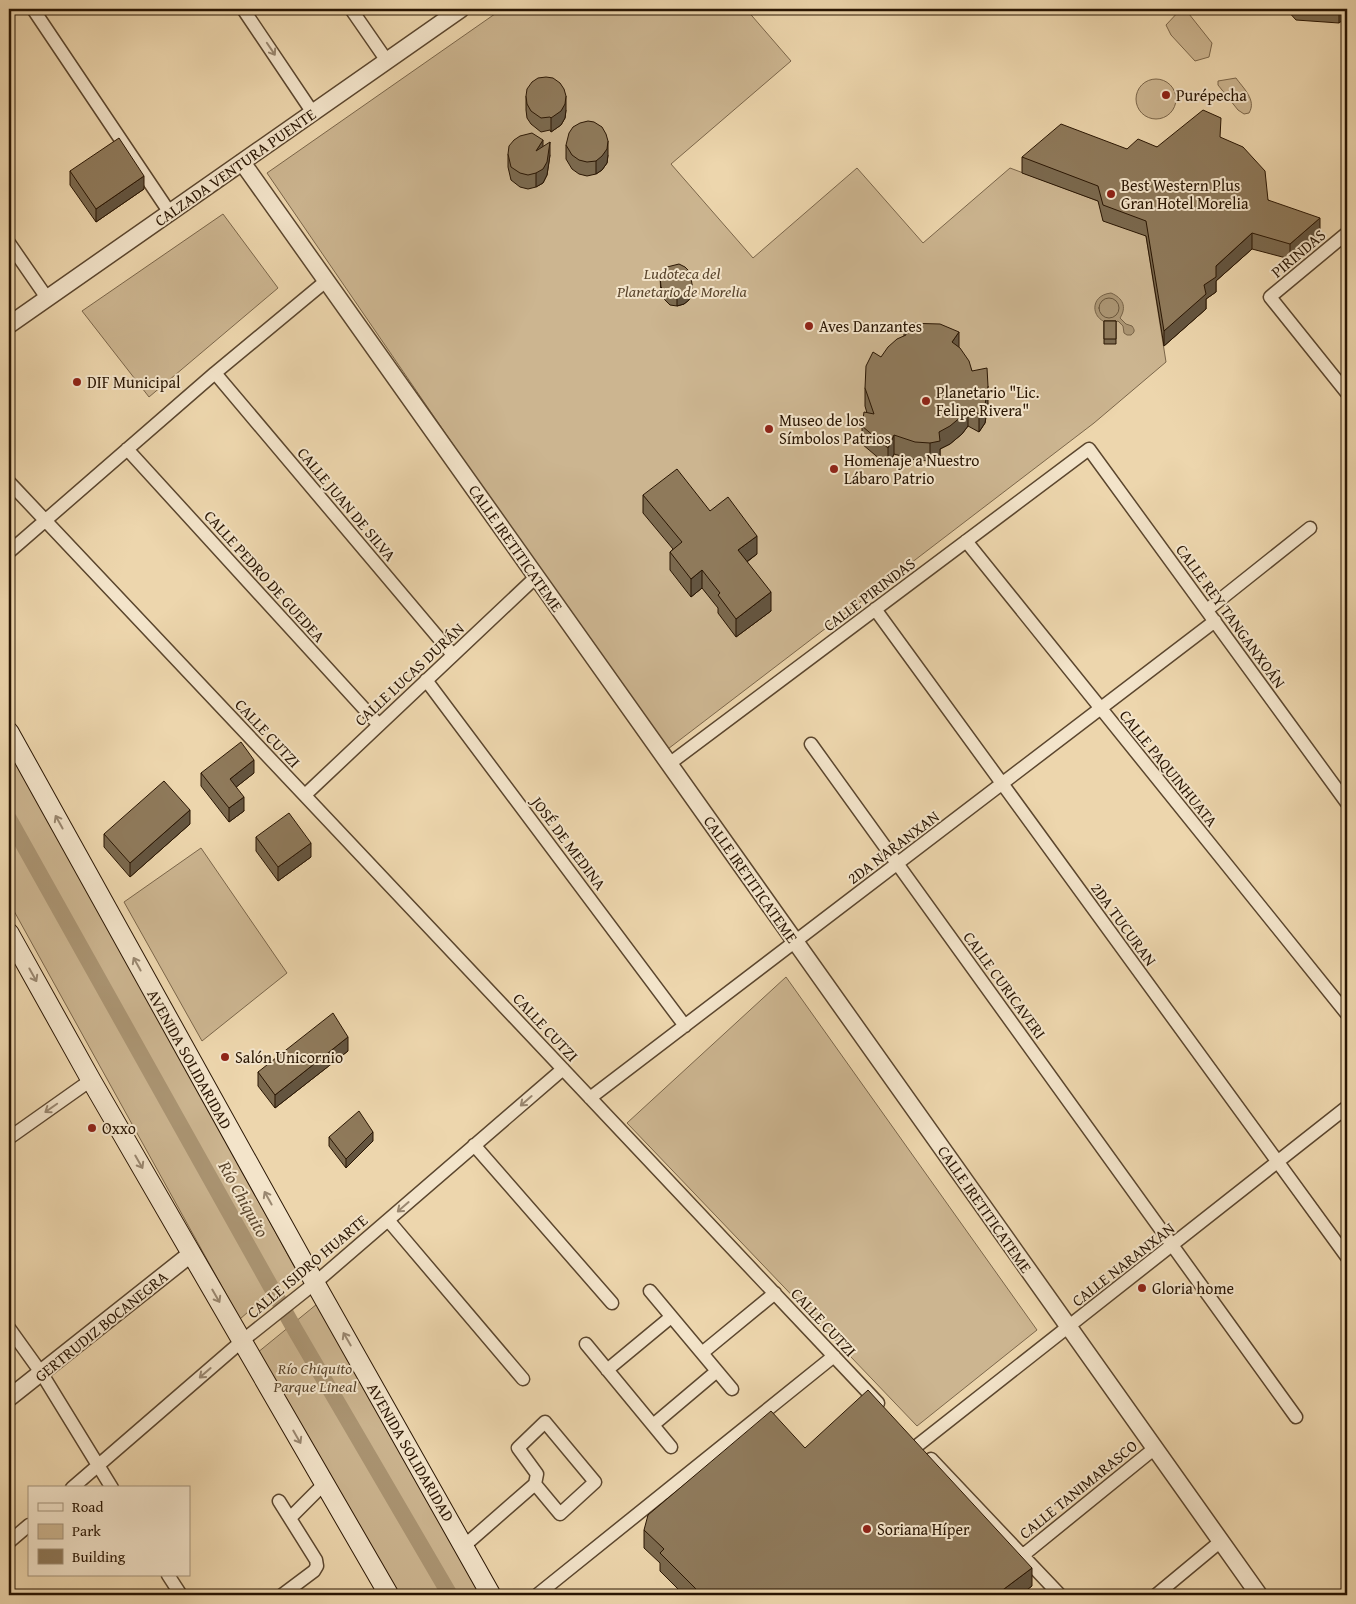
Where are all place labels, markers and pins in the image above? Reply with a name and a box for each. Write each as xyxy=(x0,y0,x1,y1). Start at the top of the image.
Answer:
place label: Purépecha xyxy=(1176,83,1247,107)
marker: Purépecha xyxy=(1160,89,1172,101)
place label: Best Western Plus Gran Hotel Morelia xyxy=(1121,173,1249,215)
marker: Best Western Plus Gran Hotel Morelia xyxy=(1105,188,1117,200)
place label: Aves Danzantes xyxy=(819,314,922,338)
marker: Aves Danzantes xyxy=(803,320,815,332)
place label: DIF Municipal xyxy=(87,370,181,394)
marker: DIF Municipal xyxy=(71,376,83,388)
place label: Planetario "Lic. Felipe Rivera" xyxy=(936,380,1040,422)
marker: Planetario "Lic. Felipe Rivera" xyxy=(920,395,932,407)
place label: Museo de los Símbolos Patrios xyxy=(779,408,891,450)
marker: Museo de los Símbolos Patrios xyxy=(763,423,775,435)
place label: Homenaje a Nuestro Lábaro Patrio xyxy=(844,448,979,490)
marker: Homenaje a Nuestro Lábaro Patrio xyxy=(828,463,840,475)
place label: Salón Unicornio xyxy=(235,1045,343,1069)
marker: Salón Unicornio xyxy=(219,1051,231,1063)
place label: Oxxo xyxy=(102,1116,136,1140)
marker: Oxxo xyxy=(86,1122,98,1134)
place label: Gloria home xyxy=(1152,1276,1234,1300)
marker: Gloria home xyxy=(1136,1282,1148,1294)
place label: Soriana Híper xyxy=(877,1517,970,1541)
marker: Soriana Híper xyxy=(861,1523,873,1535)

